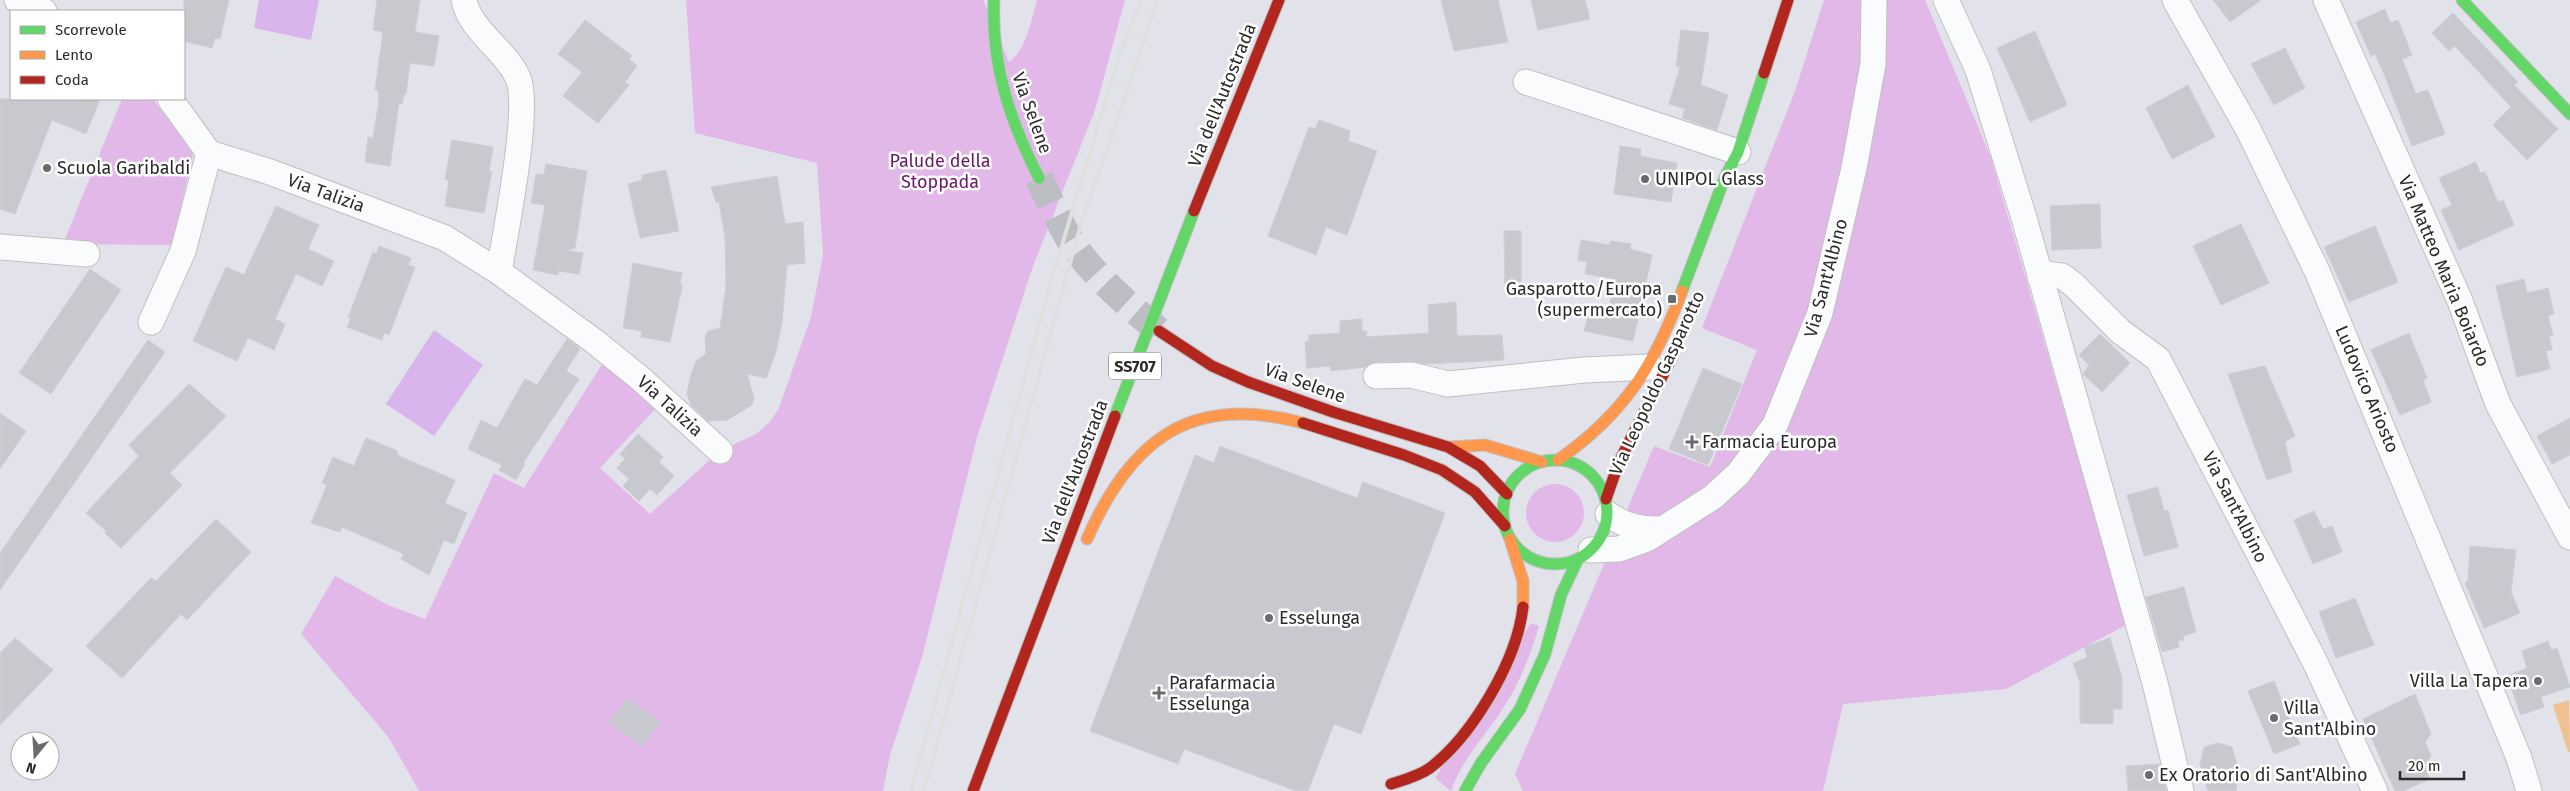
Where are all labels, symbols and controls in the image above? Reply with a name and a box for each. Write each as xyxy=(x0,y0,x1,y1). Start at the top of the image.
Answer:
legend xyxy=(10,10,185,100)
street label: Via dell'Autostrada xyxy=(1183,20,1261,170)
text: Scorrevole xyxy=(55,21,127,39)
text: Lento xyxy=(55,46,93,64)
street label: Via Selene xyxy=(1007,69,1057,157)
text: Coda xyxy=(55,71,89,89)
park label: Palude della Stoppada xyxy=(890,150,991,193)
place label: Scuola Garibaldi xyxy=(57,157,190,179)
marker: Scuola Garibaldi xyxy=(41,162,53,174)
place label: UNIPOL Glass xyxy=(1655,168,1764,190)
street label: Via Talizia xyxy=(284,169,368,217)
street label: Via Matteo Maria Boiardo xyxy=(2394,172,2494,370)
marker: UNIPOL Glass xyxy=(1639,173,1651,185)
street label: Via Sant'Albino xyxy=(1800,216,1852,340)
place label: Gasparotto/Europa (supermercato) xyxy=(1506,278,1662,321)
street label: Via Leopoldo Gasparotto xyxy=(1605,287,1709,479)
marker: Gasparotto/Europa (supermercato) xyxy=(1666,293,1678,305)
street label: Ludovico Ariosto xyxy=(2330,322,2404,456)
road number: SS707 xyxy=(1109,352,1161,380)
street label: Via Selene xyxy=(1261,358,1349,408)
street label: Via Talizia xyxy=(633,371,707,441)
street label: Via dell'Autostrada xyxy=(1037,397,1113,547)
place label: Farmacia Europa xyxy=(1702,431,1837,453)
marker: Farmacia Europa xyxy=(1686,436,1698,448)
street label: Via Sant'Albino xyxy=(2198,448,2272,566)
place label: Esselunga xyxy=(1279,607,1360,629)
marker: Esselunga xyxy=(1263,612,1275,624)
place label: Villa La Tapera xyxy=(2410,670,2528,692)
place label: Parafarmacia Esselunga xyxy=(1169,672,1275,715)
marker: Villa La Tapera xyxy=(2532,675,2544,687)
marker: Parafarmacia Esselunga xyxy=(1153,687,1165,699)
place label: Villa Sant'Albino xyxy=(2284,697,2376,740)
marker: Villa Sant'Albino xyxy=(2268,712,2280,724)
north arrow xyxy=(10,731,60,781)
scale bar xyxy=(2400,748,2464,780)
text: 20 m xyxy=(2408,757,2441,775)
text: N xyxy=(24,758,38,777)
place label: Ex Oratorio di Sant'Albino xyxy=(2159,764,2368,786)
marker: Ex Oratorio di Sant'Albino xyxy=(2143,769,2155,781)

